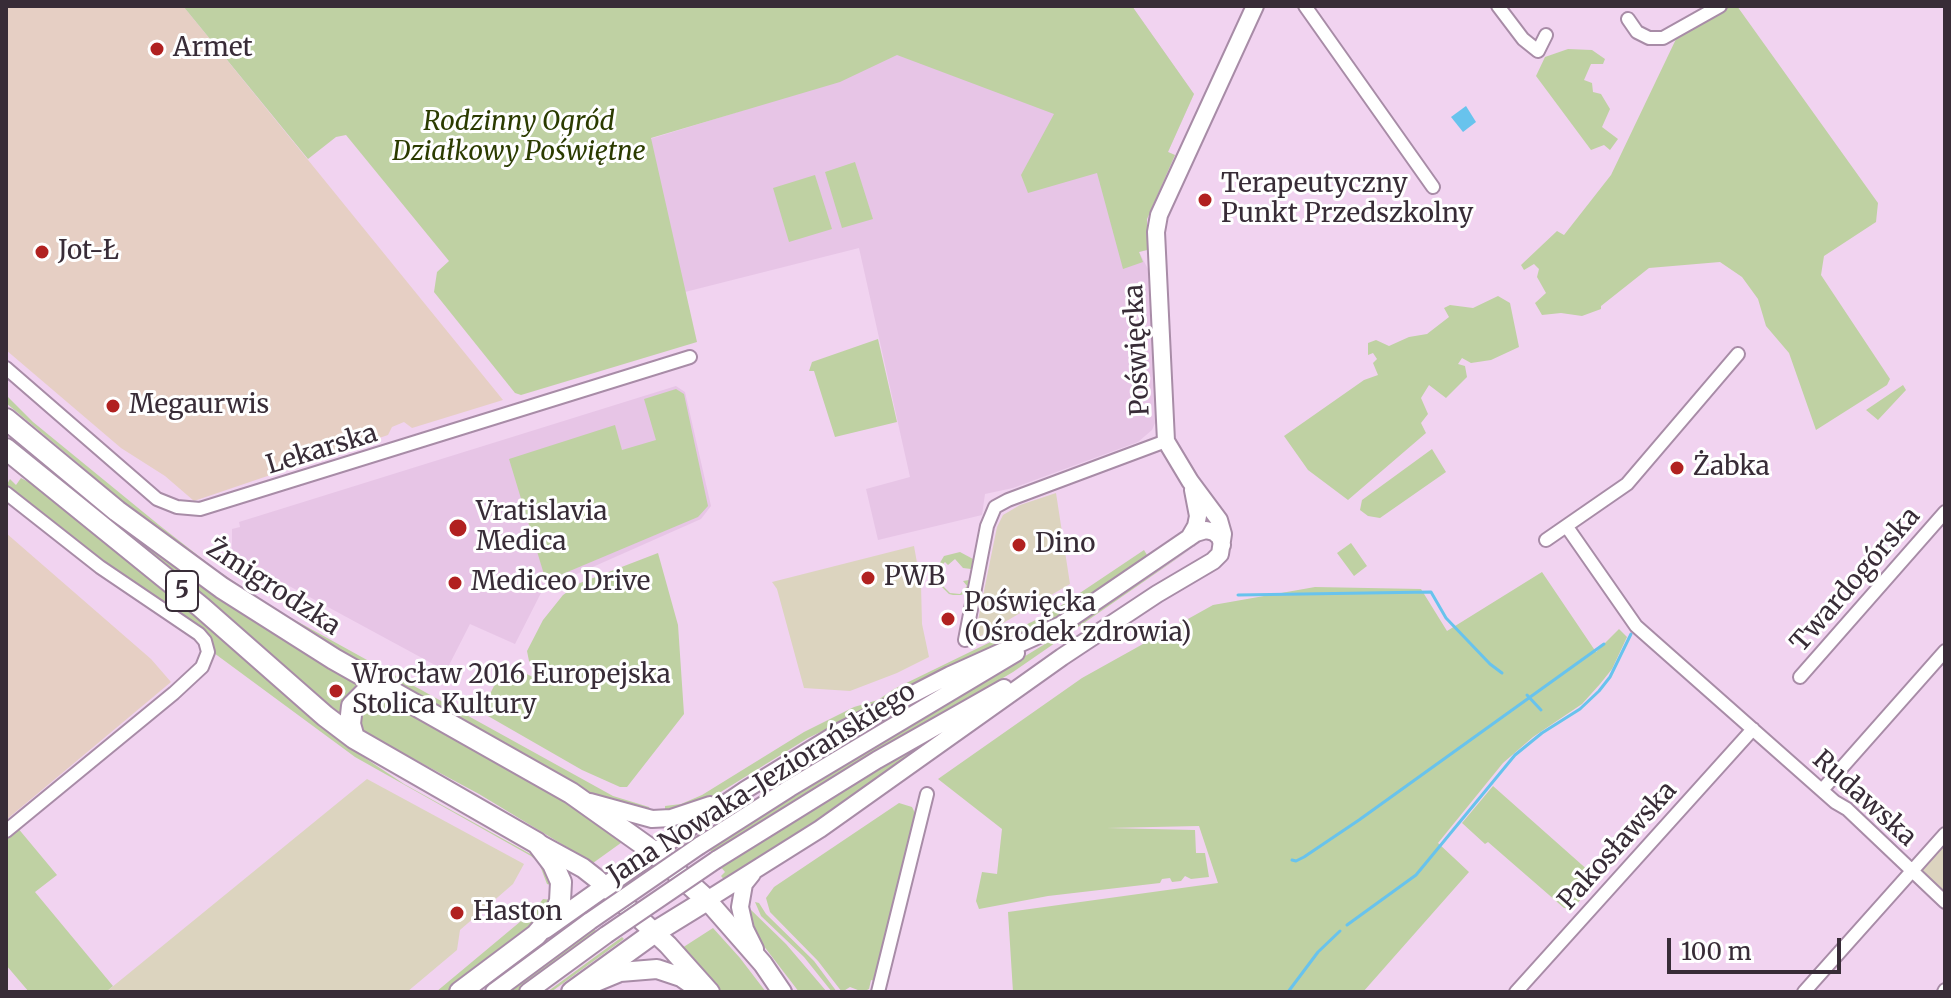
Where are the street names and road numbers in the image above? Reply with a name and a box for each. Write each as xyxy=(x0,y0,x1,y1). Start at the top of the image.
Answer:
street label: Poświęcka xyxy=(1119,283,1157,417)
street label: Lekarska xyxy=(263,418,381,482)
street label: Twardogórska xyxy=(1785,501,1927,659)
street label: Żmigrodzka xyxy=(200,533,346,643)
road number: 5 xyxy=(166,571,198,611)
street label: Jana Nowaka-Jeziorańskiego xyxy=(602,676,922,892)
street label: Rudawska xyxy=(1806,744,1922,854)
street label: Pakosławska xyxy=(1552,775,1684,917)

